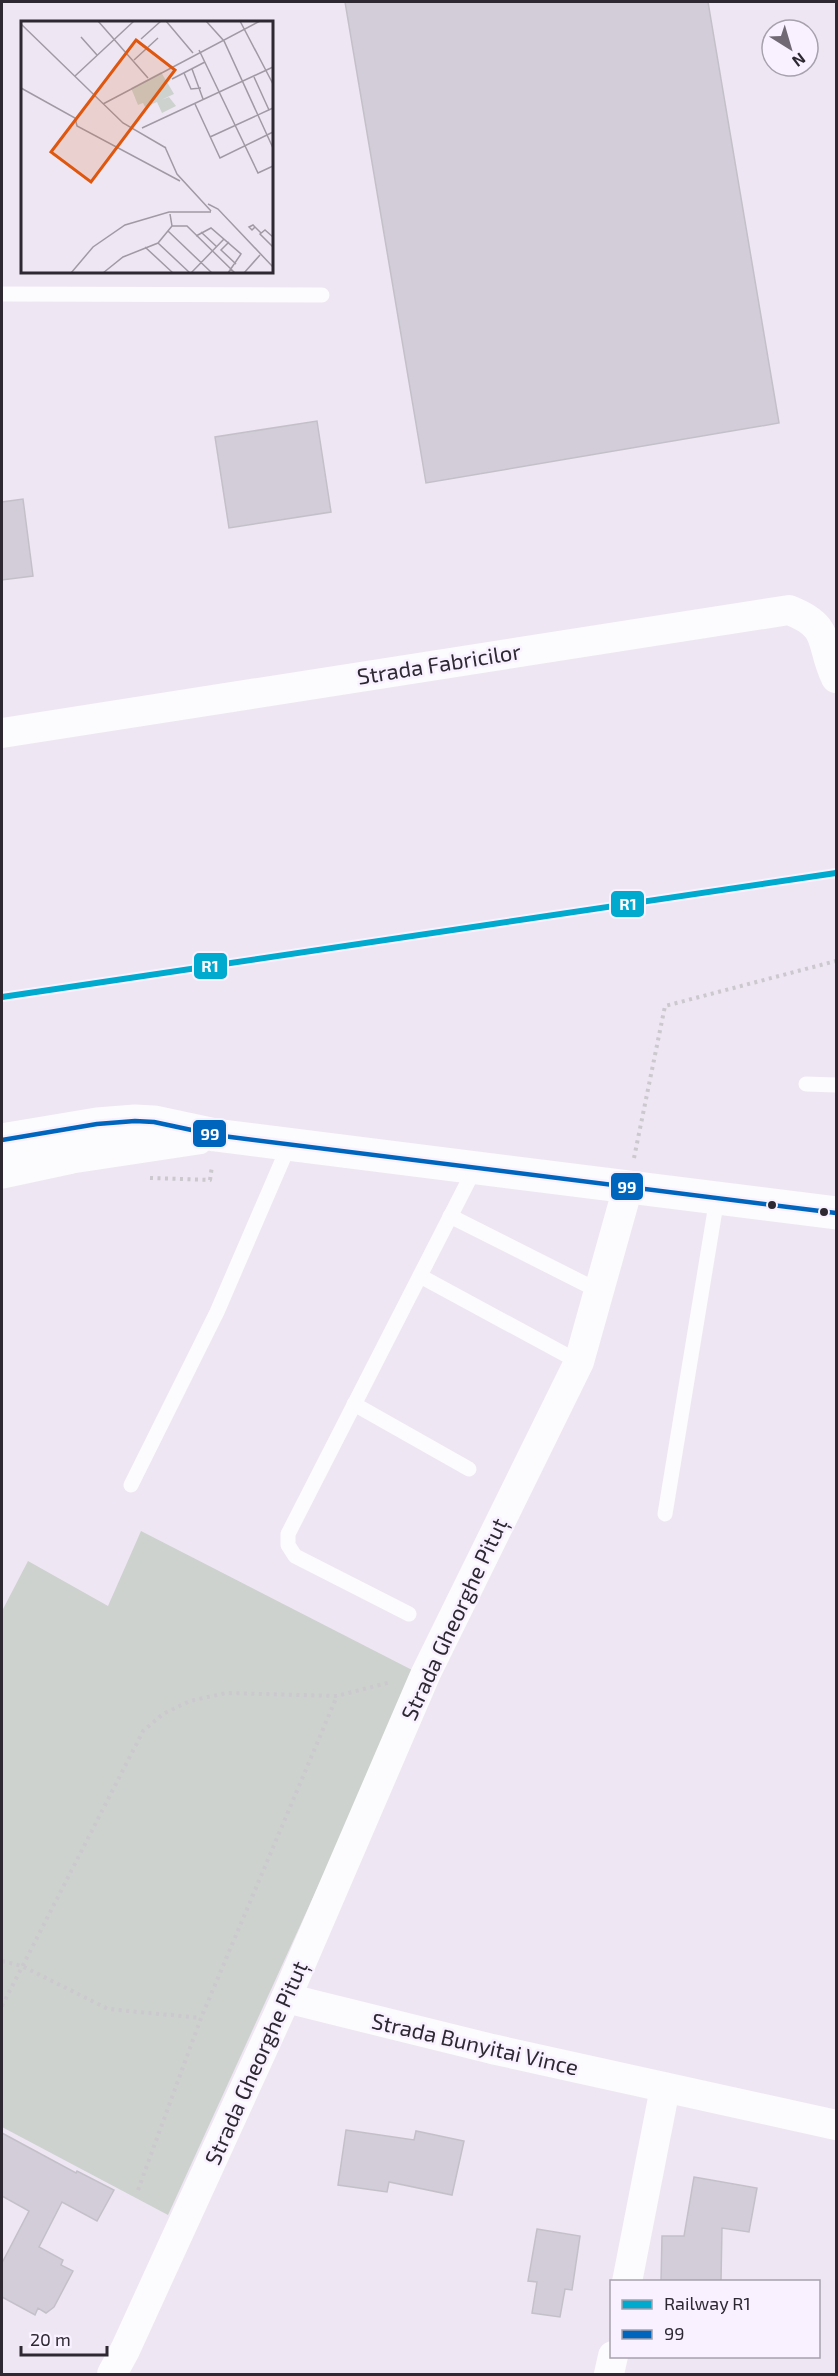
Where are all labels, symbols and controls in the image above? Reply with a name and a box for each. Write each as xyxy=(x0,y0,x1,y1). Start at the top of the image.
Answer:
north arrow xyxy=(760,18,820,78)
inset map xyxy=(21,21,273,273)
text: N xyxy=(789,49,810,71)
street label: Strada Fabricilor xyxy=(355,637,523,689)
line badge: R1 xyxy=(610,890,645,918)
text: R1 xyxy=(619,894,637,913)
line badge: R1 xyxy=(193,952,228,980)
text: R1 xyxy=(201,956,219,975)
line badge: 99 xyxy=(192,1119,227,1148)
text: 99 xyxy=(201,1124,219,1143)
line badge: 99 xyxy=(610,1172,644,1201)
text: 99 xyxy=(618,1177,636,1196)
unlabelled marker xyxy=(766,1199,778,1211)
unlabelled marker xyxy=(818,1206,830,1218)
street label: Strada Gheorghe Pituț xyxy=(395,1513,513,1725)
street label: Strada Gheorghe Pituț xyxy=(198,1957,314,2169)
street label: Strada Bunyitai Vince xyxy=(369,2007,581,2079)
legend xyxy=(610,2280,820,2358)
text: Railway R1 xyxy=(664,2292,751,2314)
scale bar xyxy=(21,2319,106,2357)
text: 99 xyxy=(664,2322,685,2344)
text: 20 m xyxy=(30,2328,71,2350)

